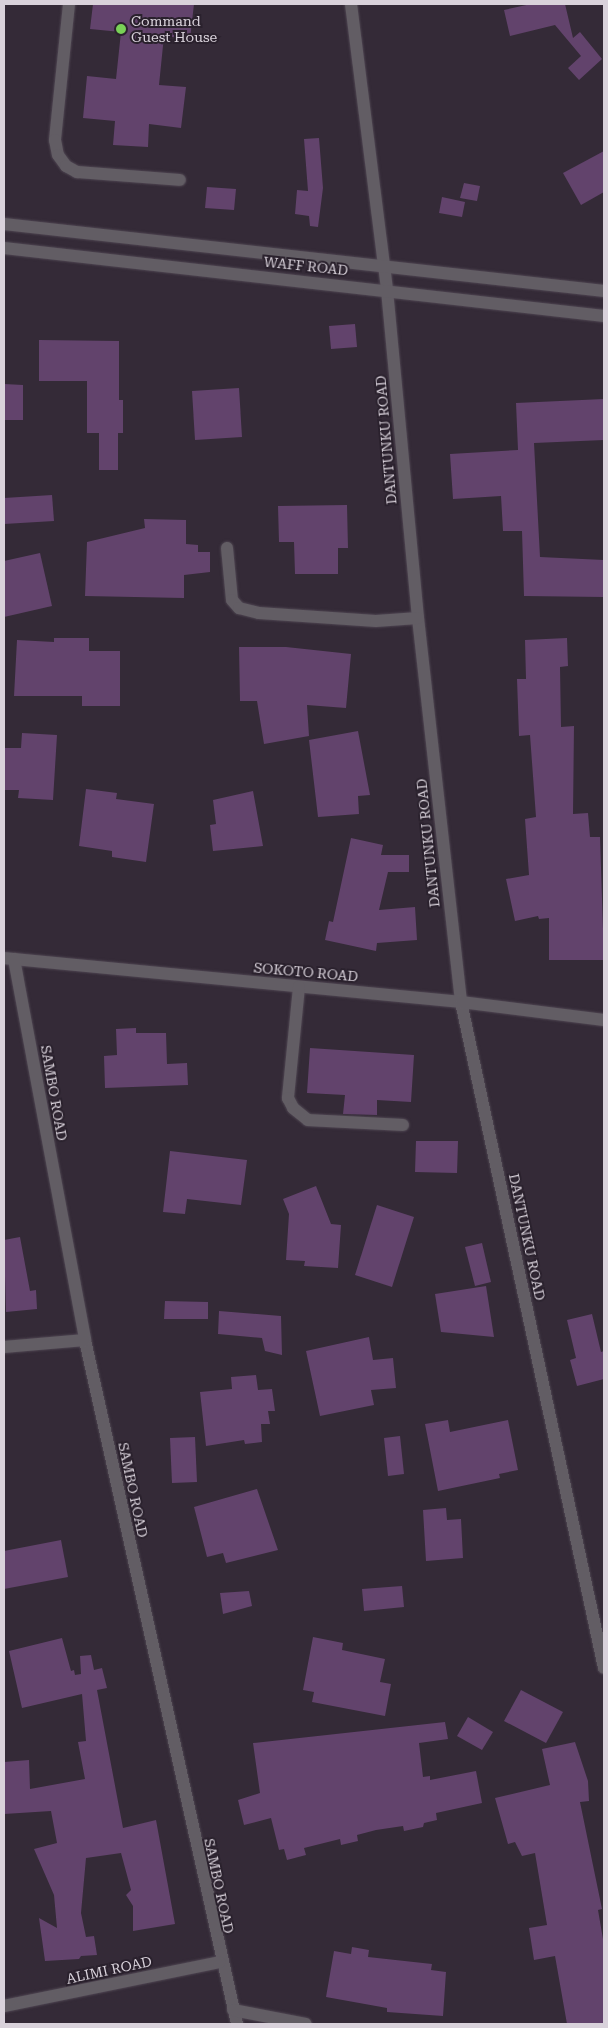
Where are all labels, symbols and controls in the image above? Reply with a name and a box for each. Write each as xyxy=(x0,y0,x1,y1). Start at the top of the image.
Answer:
place label: Command Guest House xyxy=(131,13,217,46)
marker: Command Guest House xyxy=(115,23,127,35)
street label: WAFF ROAD xyxy=(263,253,349,279)
street label: DANTUNKU ROAD xyxy=(372,375,400,505)
street label: DANTUNKU ROAD xyxy=(413,778,443,908)
street label: SOKOTO ROAD xyxy=(253,959,359,985)
street label: SAMBO ROAD xyxy=(37,1044,71,1142)
street label: DANTUNKU ROAD xyxy=(505,1172,549,1302)
street label: SAMBO ROAD xyxy=(115,1441,151,1539)
street label: SAMBO ROAD xyxy=(201,1837,237,1935)
street label: ALIMI ROAD xyxy=(65,1953,153,1987)

